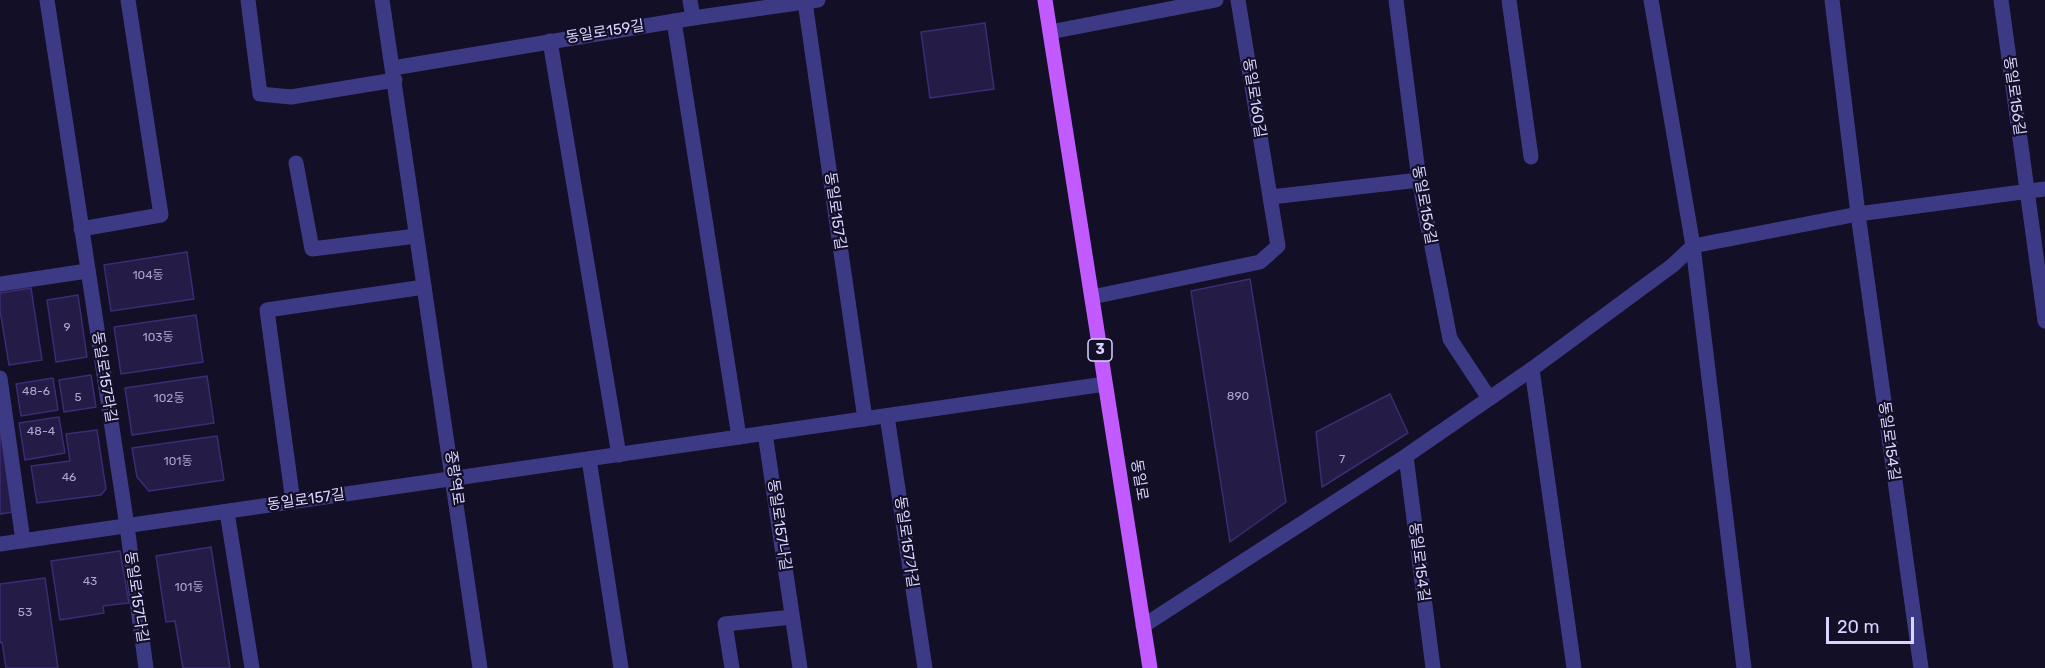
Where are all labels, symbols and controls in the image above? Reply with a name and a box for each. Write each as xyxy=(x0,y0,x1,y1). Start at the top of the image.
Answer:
street label: 동일로159길 xyxy=(564,17,646,47)
street label: 동일로156길 xyxy=(2000,55,2028,137)
street label: 동일로160길 xyxy=(1239,57,1269,139)
street label: 동일로156길 xyxy=(1408,164,1440,246)
street label: 동일로157길 xyxy=(821,171,849,251)
house number: 104동 xyxy=(132,269,164,283)
house number: 9 xyxy=(63,321,71,335)
street label: 동일로157라길 xyxy=(88,330,120,424)
house number: 103동 xyxy=(142,331,174,345)
road number: 3 xyxy=(1088,339,1112,361)
house number: 48-6 xyxy=(22,385,50,399)
house number: 890 xyxy=(1227,390,1249,404)
house number: 5 xyxy=(74,391,82,405)
house number: 102동 xyxy=(154,392,184,406)
street label: 동일로154길 xyxy=(1875,400,1903,482)
house number: 48-4 xyxy=(27,425,55,439)
street label: 중랑역로 xyxy=(441,449,467,507)
house number: 7 xyxy=(1339,453,1345,467)
house number: 101동 xyxy=(164,455,192,469)
street label: 동일로 xyxy=(1127,458,1151,502)
house number: 46 xyxy=(62,471,76,485)
street label: 동일로157나길 xyxy=(764,478,794,572)
street label: 동일로157길 xyxy=(266,486,346,514)
street label: 동일로157가길 xyxy=(891,495,921,589)
street label: 동일로154길 xyxy=(1405,521,1433,603)
street label: 동일로157다길 xyxy=(121,550,151,644)
house number: 43 xyxy=(83,575,97,589)
house number: 101동 xyxy=(175,581,203,595)
scale bar xyxy=(1829,605,1918,643)
house number: 53 xyxy=(18,606,32,620)
text: 20 m xyxy=(1837,616,1879,638)

